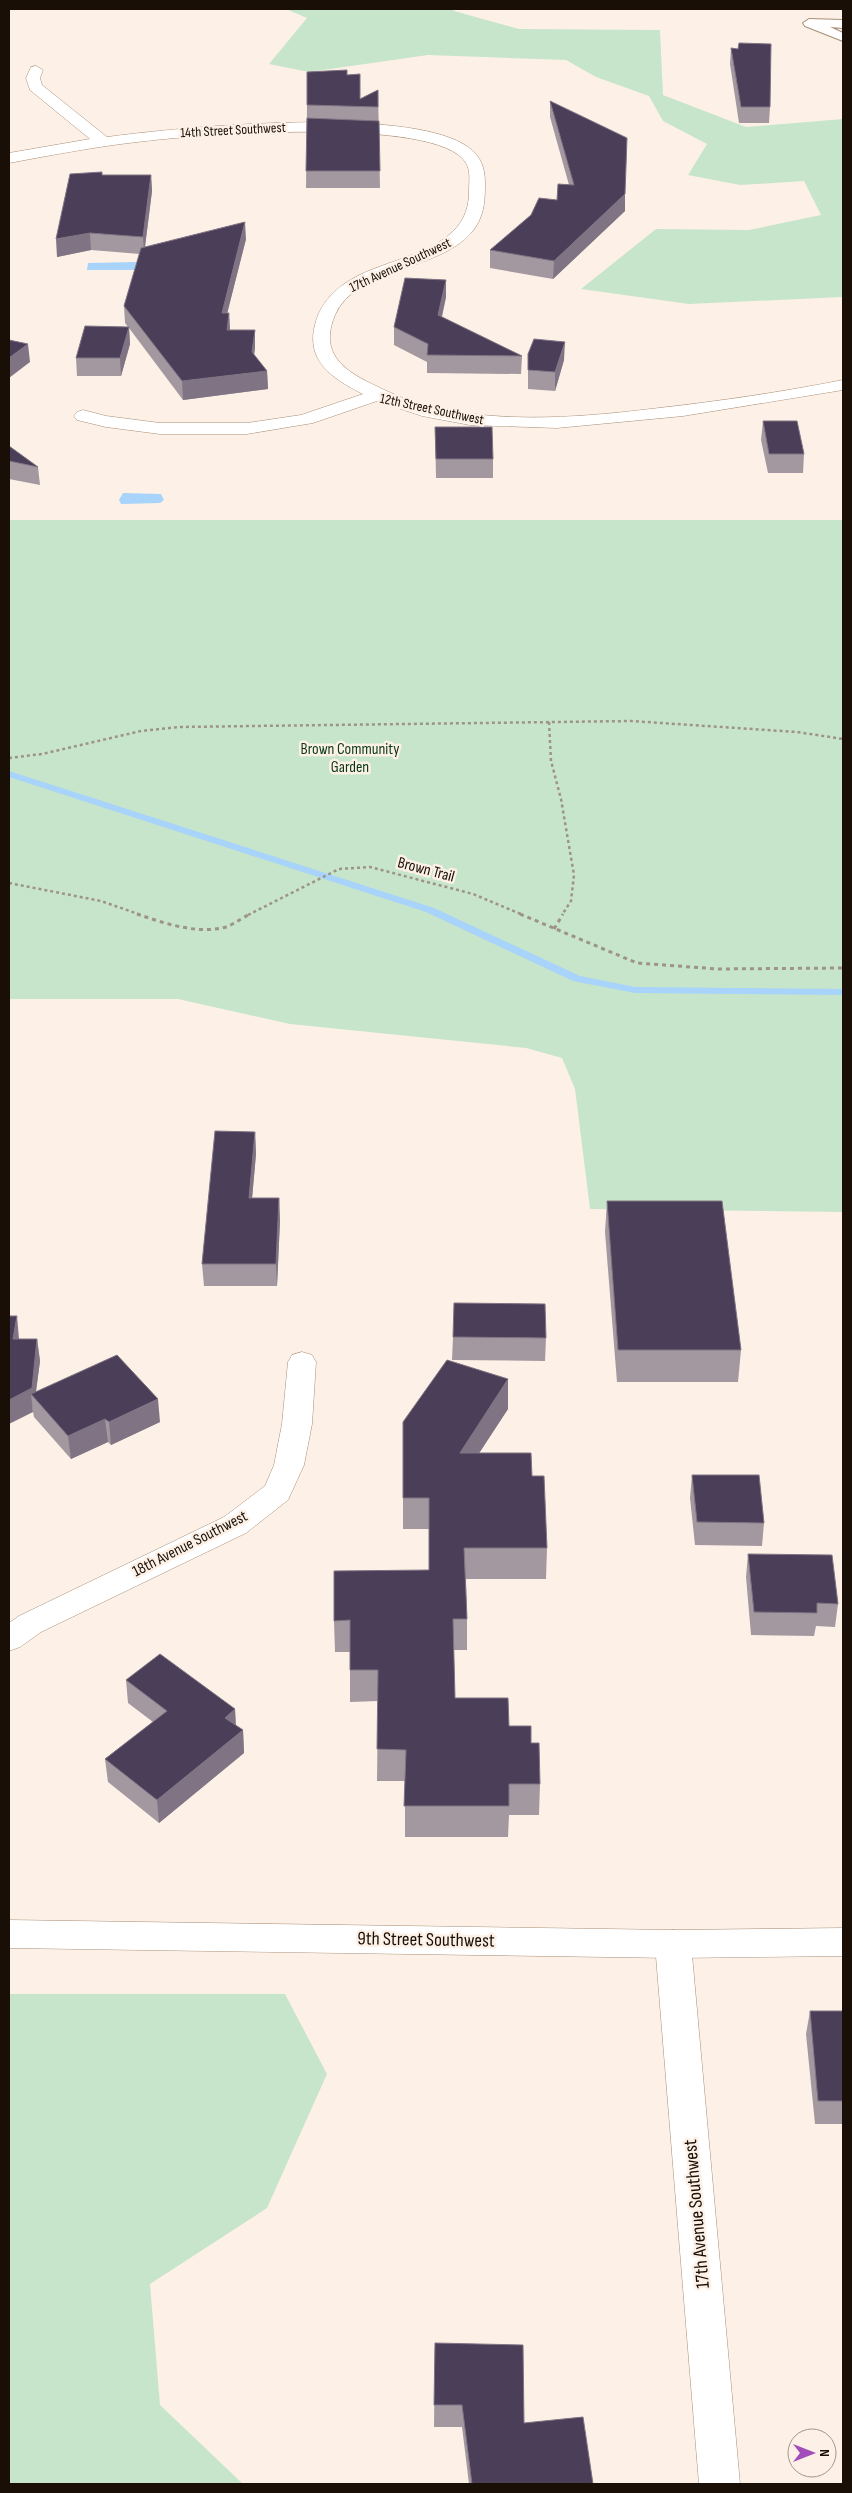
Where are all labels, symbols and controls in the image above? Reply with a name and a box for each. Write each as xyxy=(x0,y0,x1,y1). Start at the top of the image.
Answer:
street label: 14th Street Southwest xyxy=(180,119,286,141)
street label: 17th Avenue Southwest xyxy=(346,234,454,296)
street label: 12th Street Southwest xyxy=(379,390,485,428)
park label: Brown Community Garden xyxy=(301,740,399,777)
street label: Brown Trail xyxy=(395,853,457,887)
street label: 18th Avenue Southwest xyxy=(129,1507,251,1581)
street label: 9th Street Southwest xyxy=(357,1927,495,1953)
street label: 17th Avenue Southwest xyxy=(679,2138,715,2289)
north arrow xyxy=(787,2428,837,2478)
text: N xyxy=(816,2449,833,2457)

